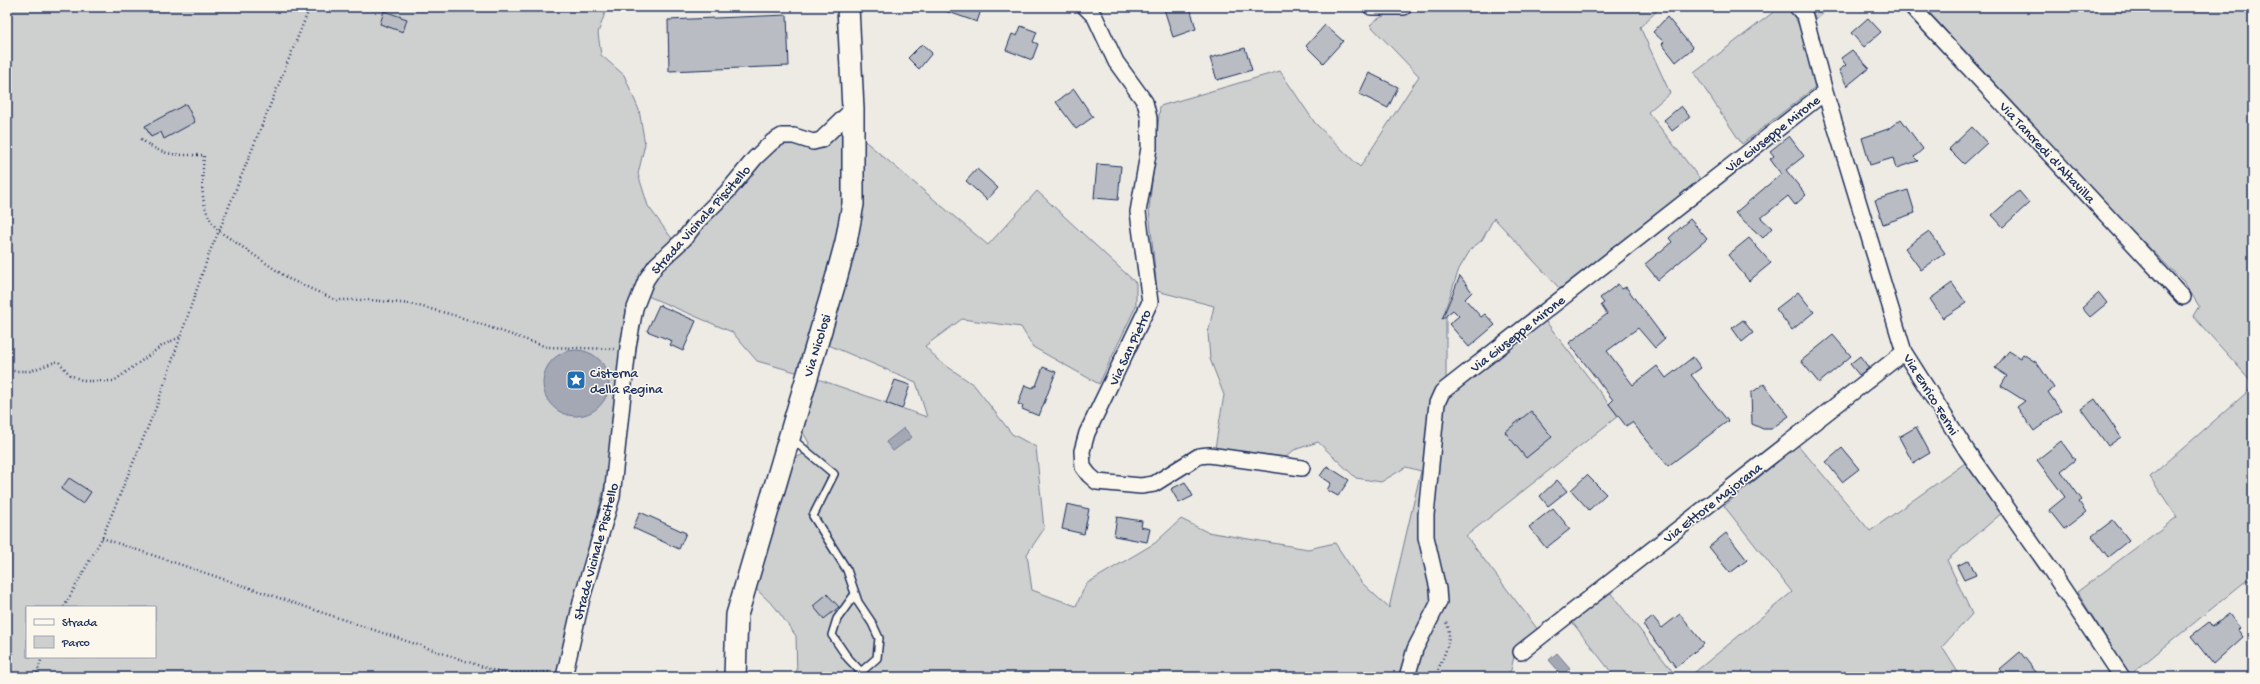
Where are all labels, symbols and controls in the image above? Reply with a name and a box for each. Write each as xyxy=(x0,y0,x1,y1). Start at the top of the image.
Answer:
street label: Via Giuseppe Mirone xyxy=(1722,92,1825,178)
street label: Via Tancredi d'Altavilla xyxy=(1994,99,2099,209)
street label: Strada Vicinale Piscitello xyxy=(648,163,755,279)
street label: Via Giuseppe Mirone xyxy=(1467,292,1570,378)
street label: Via San Pietro xyxy=(1106,307,1156,390)
street label: Via Nicolosi xyxy=(801,312,836,380)
street label: Via Enrico Fermi xyxy=(1898,351,1962,439)
place label: Cisterna della Regina xyxy=(590,366,664,399)
place icon: Cisterna della Regina xyxy=(565,369,587,391)
street label: Via Ettore Majorana xyxy=(1660,459,1767,548)
street label: Strada Vicinale Piscitello xyxy=(571,481,624,622)
legend xyxy=(26,606,156,658)
text: Strada xyxy=(62,617,97,631)
text: Parco xyxy=(61,637,90,651)

